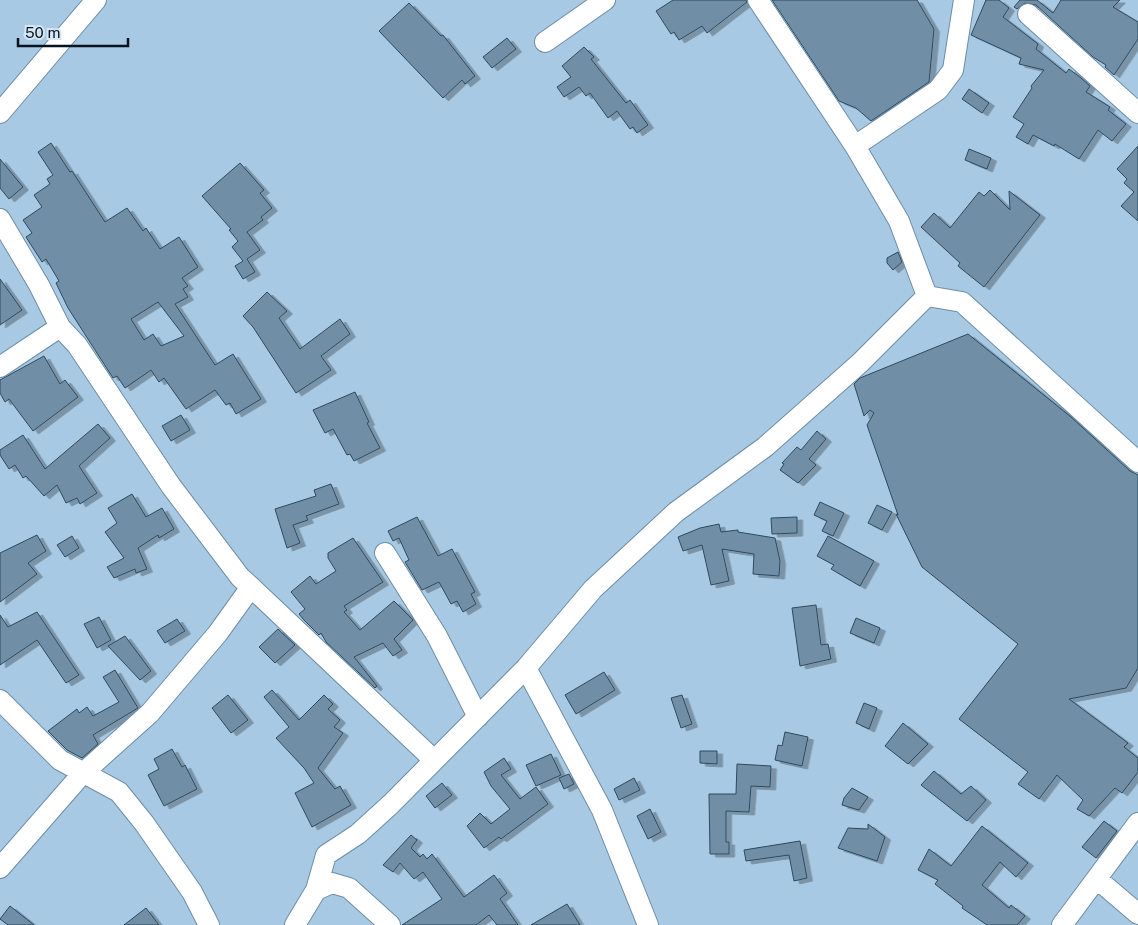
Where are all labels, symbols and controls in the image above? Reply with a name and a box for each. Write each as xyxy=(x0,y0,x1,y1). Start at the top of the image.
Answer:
scale bar xyxy=(18,15,128,47)
text: 50 m xyxy=(25,24,60,41)

